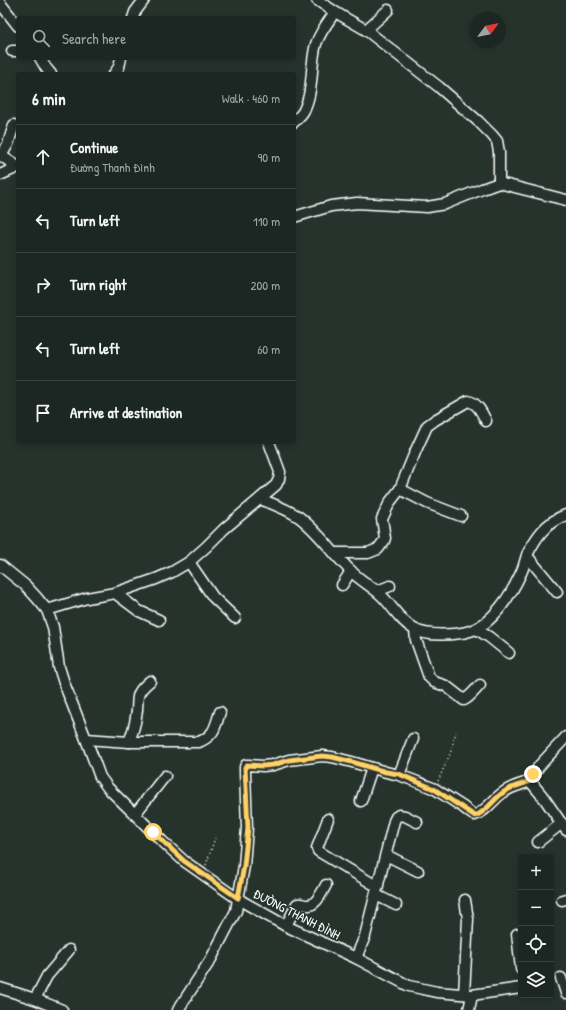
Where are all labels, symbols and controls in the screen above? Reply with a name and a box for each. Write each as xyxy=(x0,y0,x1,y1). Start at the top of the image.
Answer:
north arrow xyxy=(470,12,506,48)
search box xyxy=(16,16,296,60)
icon: search xyxy=(30,27,52,49)
text: Search here xyxy=(62,28,126,49)
text: 6 min xyxy=(32,87,66,110)
text: Walk · 460 m xyxy=(222,89,280,107)
text: Continue xyxy=(70,137,118,158)
icon: ahead xyxy=(32,146,54,168)
text: 90 m xyxy=(258,148,280,166)
text: Đường Thanh Đình xyxy=(70,158,155,176)
icon: left xyxy=(32,210,54,232)
text: Turn left xyxy=(70,210,120,231)
text: 110 m xyxy=(253,212,280,230)
icon: right xyxy=(32,274,54,296)
text: Turn right xyxy=(70,274,126,295)
text: 200 m xyxy=(250,276,280,294)
icon: left xyxy=(32,338,54,360)
text: Turn left xyxy=(70,338,120,359)
text: 60 m xyxy=(257,340,280,358)
icon: arrive xyxy=(32,402,54,424)
text: Arrive at destination xyxy=(70,402,182,423)
route end xyxy=(524,765,542,783)
route start xyxy=(144,823,162,841)
map controls xyxy=(518,854,554,998)
button: + xyxy=(518,854,554,890)
street label: ĐƯỜNG THANH ĐÌNH xyxy=(250,884,344,944)
button: − xyxy=(518,890,554,926)
button: locate xyxy=(518,926,554,962)
button: layers xyxy=(518,962,554,998)

